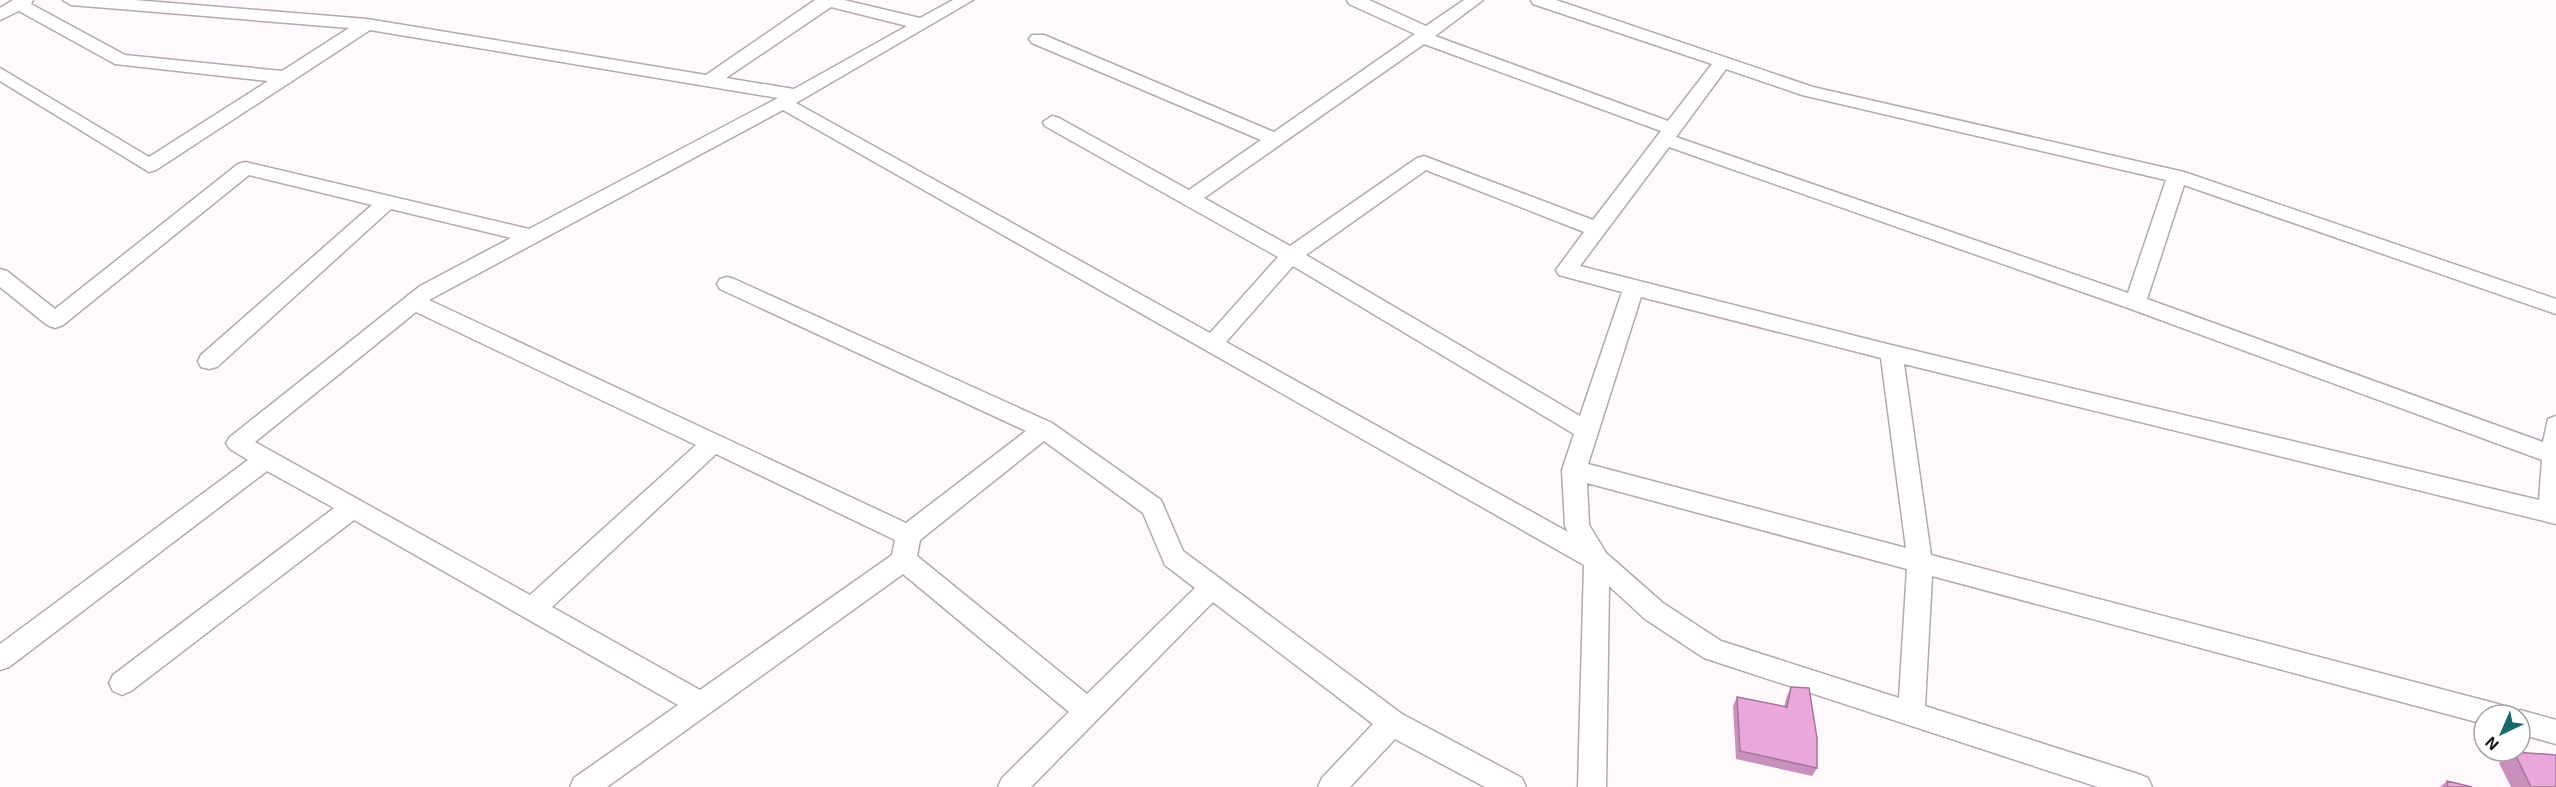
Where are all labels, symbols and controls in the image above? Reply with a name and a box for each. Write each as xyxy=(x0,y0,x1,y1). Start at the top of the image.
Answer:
north arrow xyxy=(2472,703,2532,763)
text: N xyxy=(2480,733,2502,755)

